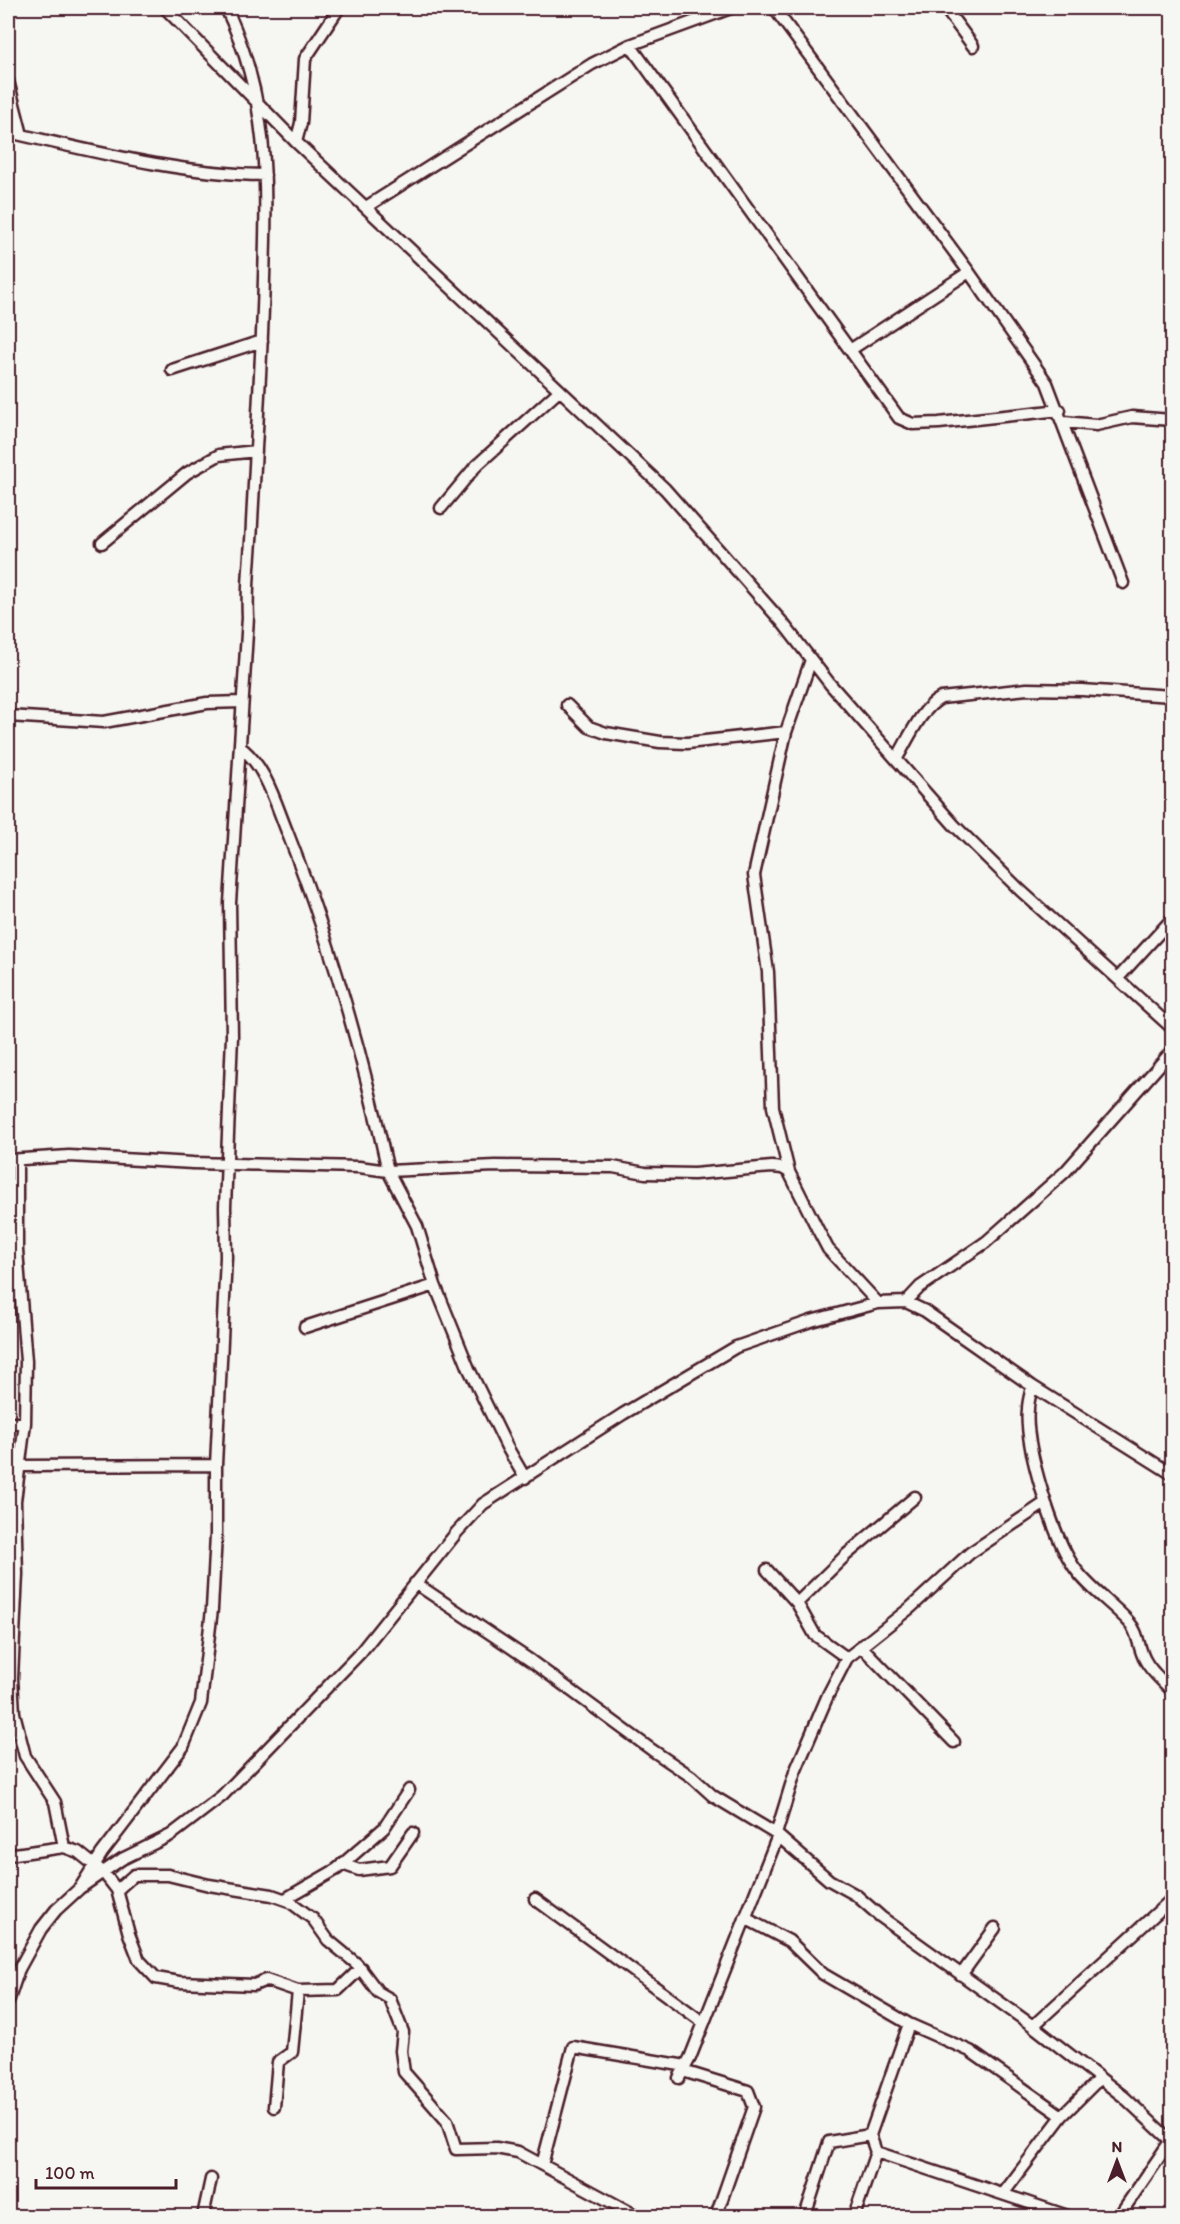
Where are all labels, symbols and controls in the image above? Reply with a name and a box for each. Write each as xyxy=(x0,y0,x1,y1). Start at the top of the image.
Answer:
north arrow xyxy=(1087,2131,1147,2191)
text: N xyxy=(1112,2137,1122,2156)
scale bar xyxy=(36,2152,176,2190)
text: 100 m xyxy=(45,2162,95,2184)

